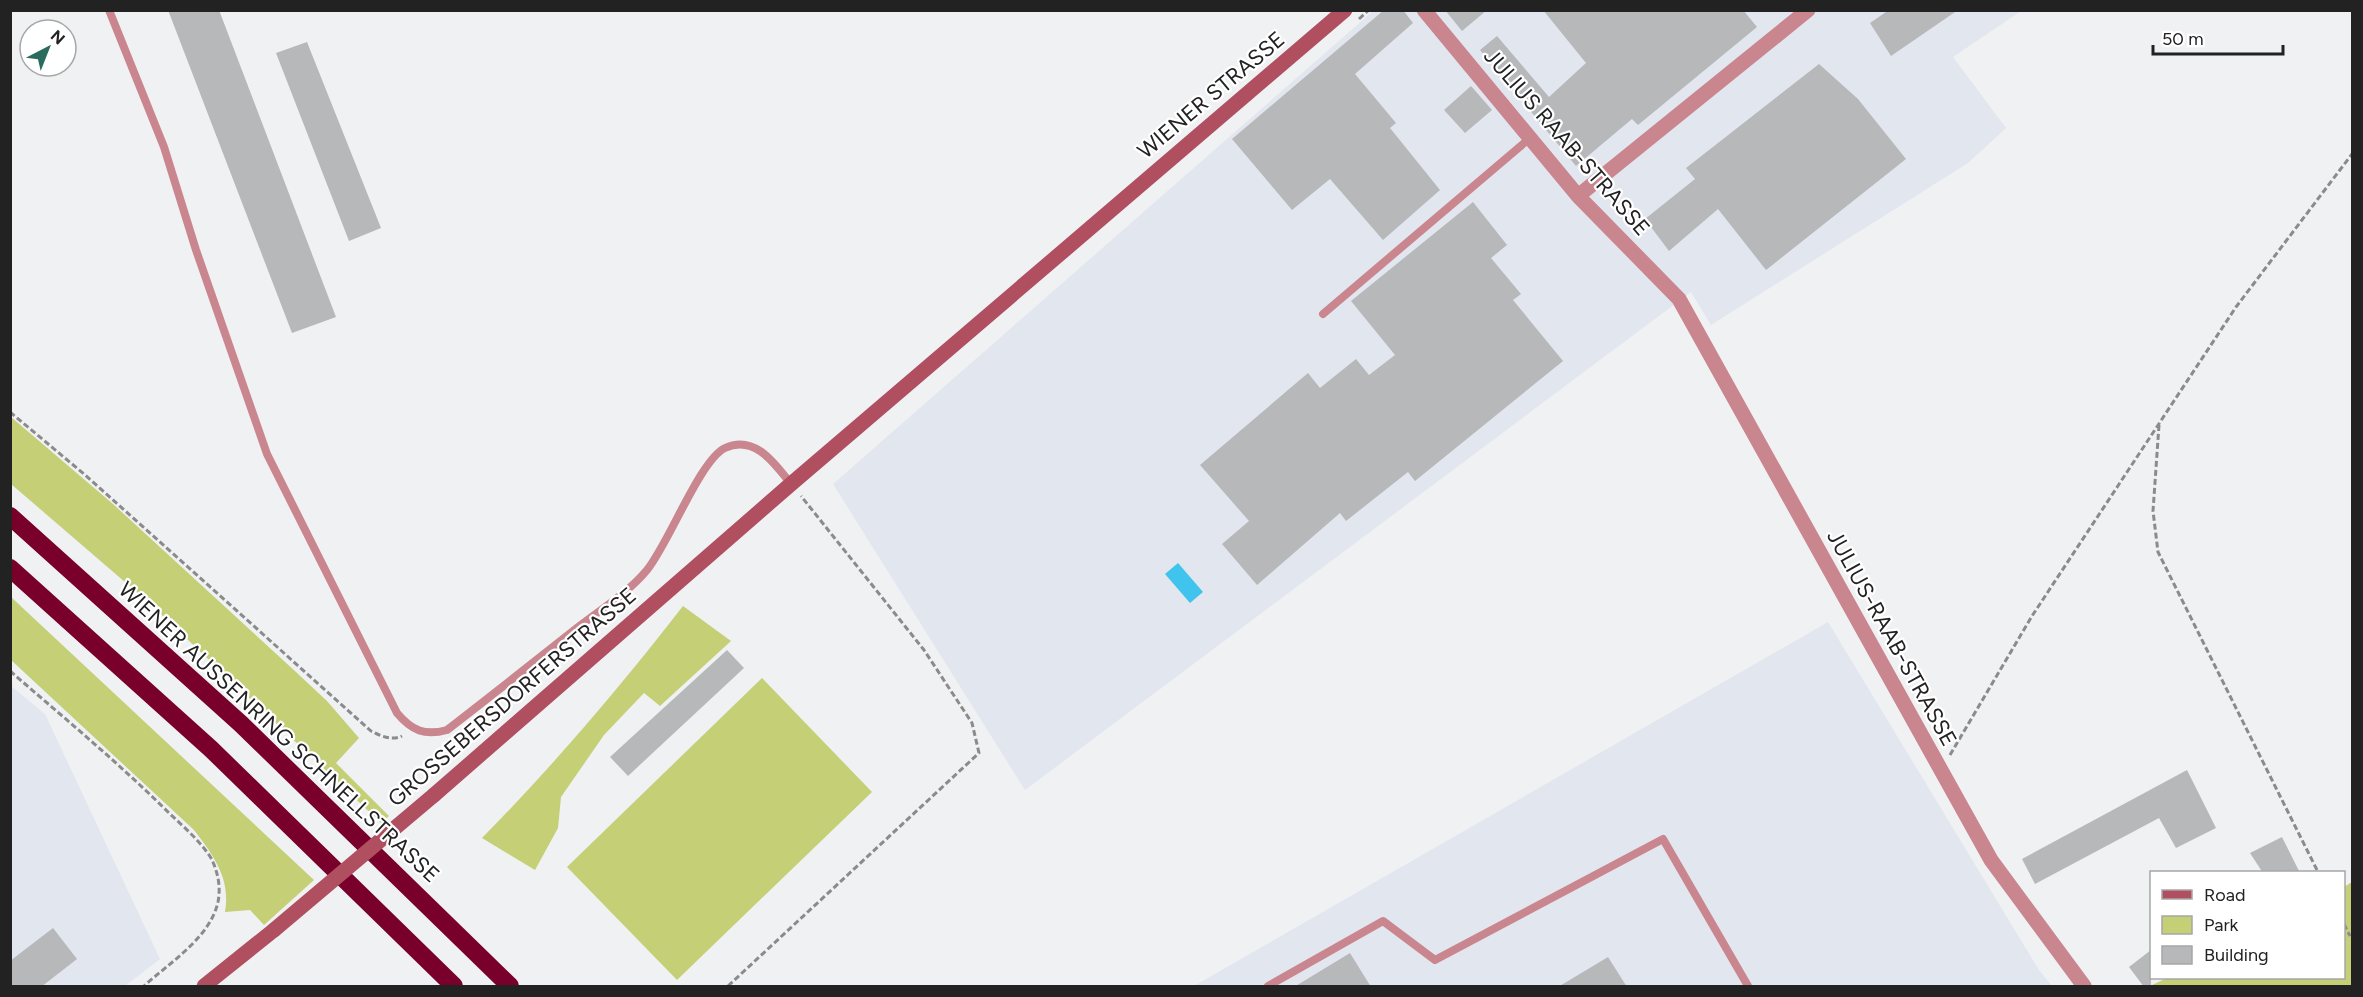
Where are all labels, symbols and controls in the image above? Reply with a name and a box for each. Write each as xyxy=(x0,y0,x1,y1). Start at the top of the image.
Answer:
north arrow xyxy=(18,18,78,78)
scale bar xyxy=(2153,18,2284,56)
text: N xyxy=(47,26,69,48)
street label: WIENER STRASSE xyxy=(1132,26,1290,164)
text: 50 m xyxy=(2162,28,2204,50)
street label: JULIUS RAAB-STRASSE xyxy=(1478,43,1656,241)
street label: JULIUS-RAAB-STRASSE xyxy=(1821,525,1963,751)
street label: WIENER AUSSENRING SCHNELLSTRASSE xyxy=(113,576,445,888)
street label: GROSSEBERSDORFERSTRASSE xyxy=(382,582,642,812)
legend xyxy=(2150,871,2345,979)
text: Road xyxy=(2204,884,2245,906)
text: Park xyxy=(2204,914,2239,936)
text: Building xyxy=(2204,944,2269,966)

